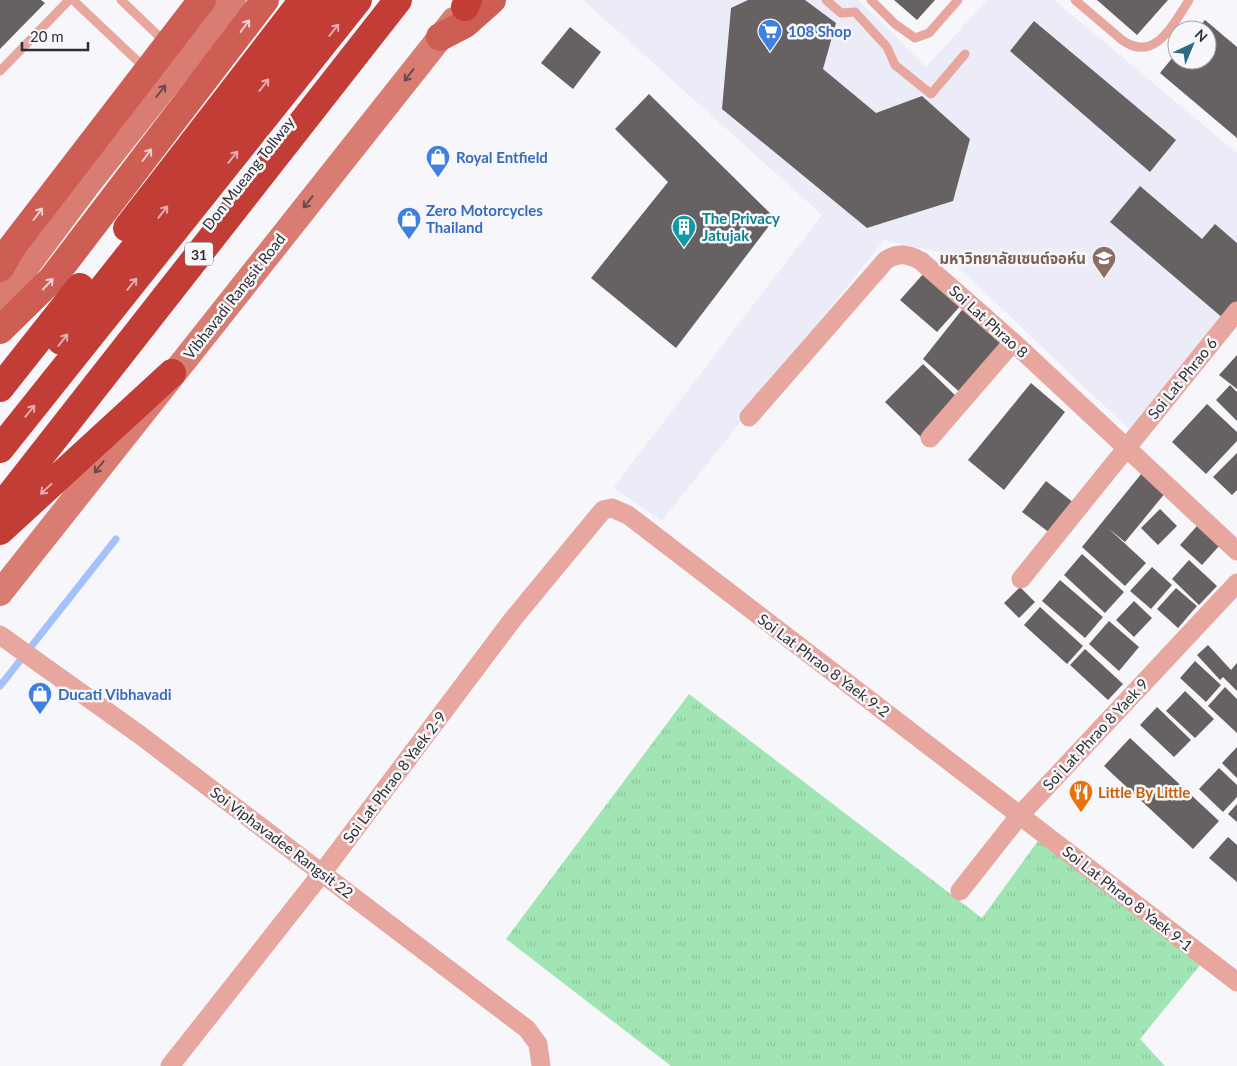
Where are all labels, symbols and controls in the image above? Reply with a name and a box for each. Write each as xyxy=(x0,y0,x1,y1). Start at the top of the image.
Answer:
supermarket icon: 108 Shop xyxy=(757,18,783,52)
scale bar xyxy=(22,20,89,52)
one-way arrow xyxy=(240,20,251,33)
north arrow xyxy=(1167,20,1217,70)
place label: 108 Shop xyxy=(788,22,851,40)
one-way arrow xyxy=(329,24,340,37)
text: N xyxy=(1192,25,1211,45)
text: 20 m xyxy=(30,27,64,45)
one-way arrow xyxy=(404,68,415,81)
one-way arrow xyxy=(258,78,269,91)
one-way arrow xyxy=(156,85,167,98)
street label: Don Mueang Tollway xyxy=(198,113,298,233)
shop icon: Royal Entfield xyxy=(425,144,451,178)
one-way arrow xyxy=(142,148,152,162)
place label: Royal Entfield xyxy=(456,148,548,166)
one-way arrow xyxy=(227,151,238,164)
one-way arrow xyxy=(303,196,314,209)
place label: Zero Motorcycles Thailand xyxy=(426,201,543,236)
one-way arrow xyxy=(158,206,169,219)
shop icon: Zero Motorcycles Thailand xyxy=(396,206,422,240)
one-way arrow xyxy=(33,207,43,221)
place label: The Privacy Jatujak xyxy=(702,209,780,244)
building icon: The Privacy Jatujak xyxy=(671,214,697,248)
street label: Vibhavadi Rangsit Road xyxy=(179,230,289,362)
road number: 31 xyxy=(185,242,213,266)
school or university icon: มหาวิทยาลัยเซนต์จอห์น xyxy=(1091,245,1117,279)
place label: มหาวิทยาลัยเซนต์จอห์น xyxy=(939,249,1086,267)
one-way arrow xyxy=(42,277,54,290)
one-way arrow xyxy=(126,278,137,291)
street label: Soi Lat Phrao 8 xyxy=(946,281,1032,361)
street label: Soi Lat Phrao 6 xyxy=(1144,333,1220,422)
one-way arrow xyxy=(57,334,68,347)
one-way arrow xyxy=(25,405,36,418)
one-way arrow xyxy=(93,460,104,473)
one-way arrow xyxy=(40,483,52,495)
street label: Soi Lat Phrao 8 Yaek 9-2 xyxy=(755,610,893,720)
street label: Soi Lat Phrao 8 Yaek 9 xyxy=(1039,674,1151,794)
shop icon: Ducati Vibhavadi xyxy=(27,681,53,715)
place label: Ducati Vibhavadi xyxy=(58,685,172,703)
street label: Soi Lat Phrao 8 Yaek 2-9 xyxy=(339,708,449,846)
restaurant icon: Little By Little xyxy=(1068,779,1094,813)
street label: Soi Viphavadee Rangsit 22 xyxy=(207,782,357,902)
place label: Little By Little xyxy=(1098,783,1190,801)
street label: Soi Lat Phrao 8 Yaek 9-1 xyxy=(1059,842,1197,954)

